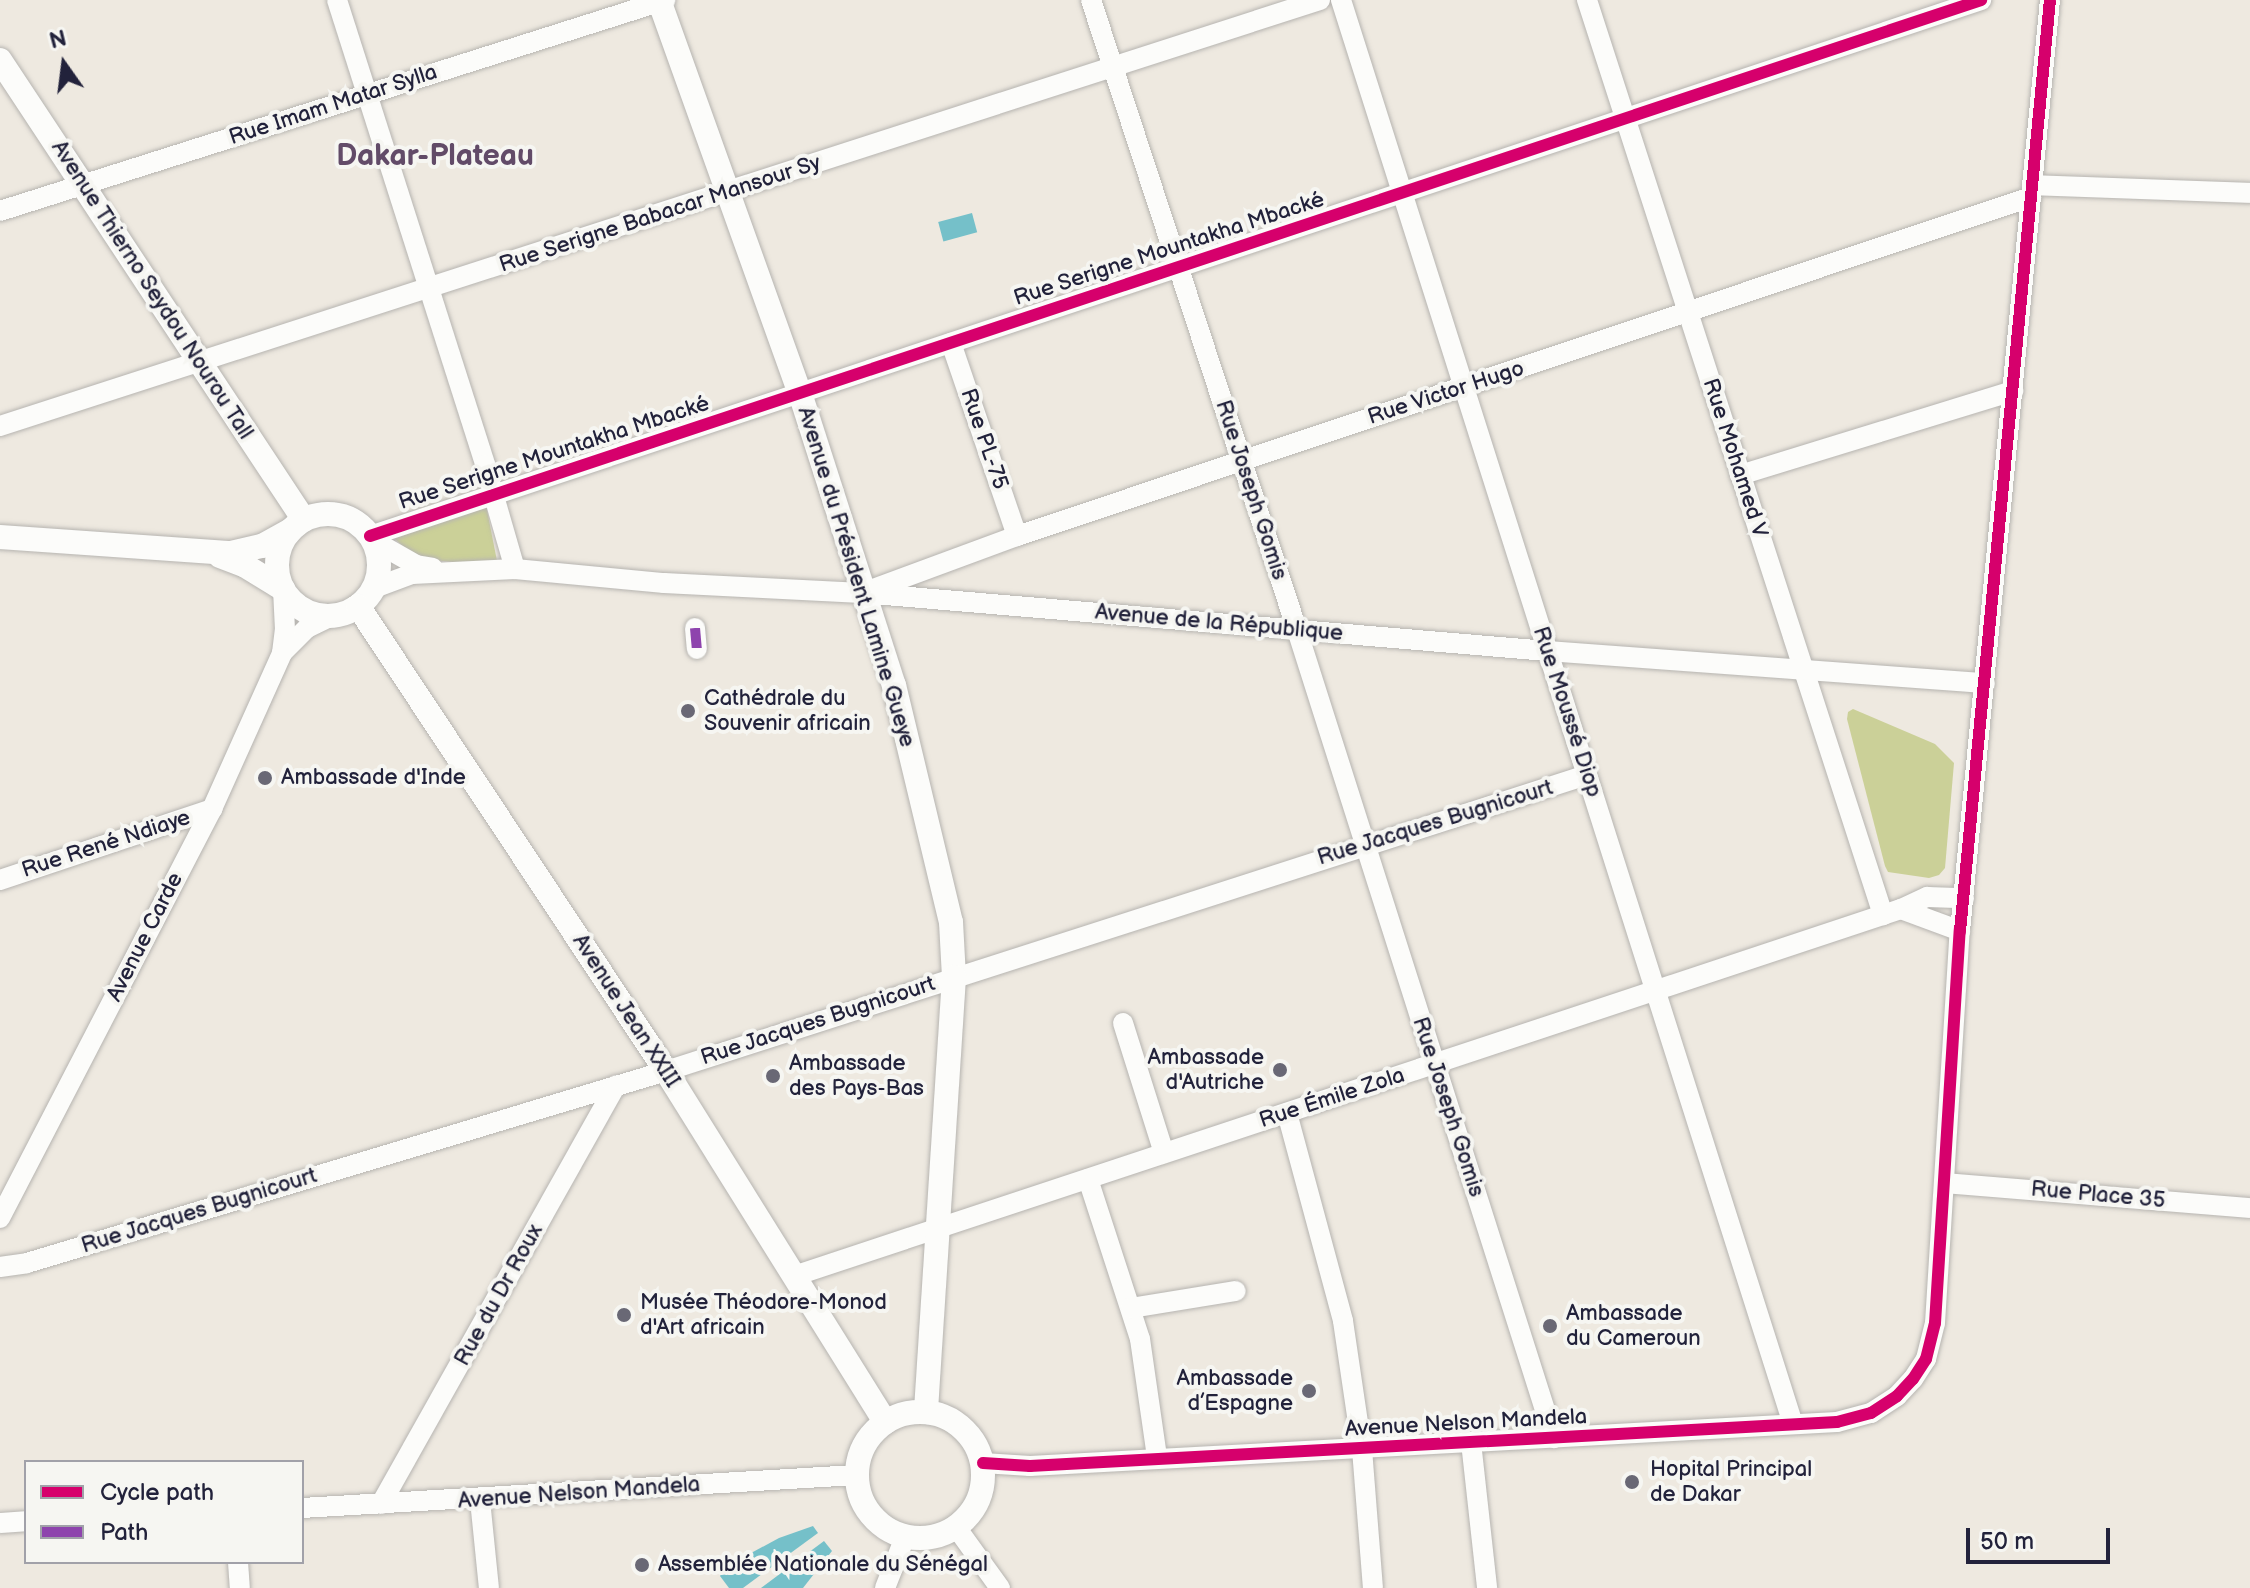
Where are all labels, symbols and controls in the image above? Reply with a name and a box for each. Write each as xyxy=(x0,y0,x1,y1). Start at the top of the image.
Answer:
north arrow xyxy=(24,24,104,104)
text: N xyxy=(47,25,69,55)
street label: Rue Imam Matar Sylla xyxy=(225,59,441,151)
street label: Avenue Thierno Seydou Nourou Tall xyxy=(45,135,259,445)
district label: Dakar-Plateau xyxy=(336,138,534,174)
street label: Rue Serigne Babacar Mansour Sy xyxy=(496,149,824,279)
street label: Rue Serigne Mountakha Mbacké xyxy=(1010,186,1328,312)
street label: Rue Victor Hugo xyxy=(1364,355,1528,431)
street label: Rue Mohamed V xyxy=(1697,375,1773,541)
street label: Rue PL-75 xyxy=(954,385,1014,493)
street label: Rue Serigne Mountakha Mbacké xyxy=(395,390,713,516)
street label: Rue Joseph Gomis xyxy=(1209,396,1293,584)
street label: Avenue du Président Lamine Gueye xyxy=(792,404,920,750)
street label: Avenue de la République xyxy=(1094,599,1344,647)
street label: Rue Moussé Diop xyxy=(1527,623,1607,801)
place label: Cathédrale du Souvenir africain xyxy=(704,685,871,736)
marker: Cathédrale du Souvenir africain xyxy=(679,702,697,720)
place label: Ambassade d'Inde xyxy=(281,765,466,791)
marker: Ambassade d'Inde xyxy=(256,769,274,787)
street label: Rue Jacques Bugnicourt xyxy=(1314,774,1556,872)
street label: Rue René Ndiaye xyxy=(18,804,194,884)
street label: Avenue Carde xyxy=(101,868,189,1006)
street label: Avenue Jean XXIII xyxy=(566,928,686,1094)
street label: Rue Jacques Bugnicourt xyxy=(697,970,939,1072)
street label: Rue Joseph Gomis xyxy=(1406,1013,1490,1201)
place label: Ambassade d'Autriche xyxy=(1147,1044,1264,1096)
place label: Ambassade des Pays-Bas xyxy=(789,1050,924,1102)
marker: Ambassade d'Autriche xyxy=(1271,1061,1289,1079)
street label: Rue Émile Zola xyxy=(1256,1062,1408,1134)
marker: Ambassade des Pays-Bas xyxy=(764,1067,782,1085)
street label: Rue Jacques Bugnicourt xyxy=(78,1162,320,1260)
street label: Rue Place 35 xyxy=(2030,1176,2166,1214)
street label: Rue du Dr Roux xyxy=(449,1219,549,1371)
place label: Musée Théodore-Monod d'Art africain xyxy=(640,1289,888,1340)
place label: Ambassade du Cameroun xyxy=(1566,1300,1701,1352)
marker: Musée Théodore-Monod d'Art africain xyxy=(615,1306,633,1324)
marker: Ambassade du Cameroun xyxy=(1541,1317,1559,1335)
place label: Ambassade d’Espagne xyxy=(1176,1365,1293,1416)
marker: Ambassade d’Espagne xyxy=(1300,1382,1318,1400)
street label: Avenue Nelson Mandela xyxy=(1344,1403,1588,1443)
place label: Hopital Principal de Dakar xyxy=(1650,1456,1812,1508)
legend xyxy=(24,1460,304,1564)
street label: Avenue Nelson Mandela xyxy=(457,1471,701,1515)
marker: Hopital Principal de Dakar xyxy=(1621,1471,1643,1493)
text: Cycle path xyxy=(100,1478,214,1507)
scale bar xyxy=(1970,1512,2114,1562)
text: Path xyxy=(100,1518,148,1547)
text: 50 m xyxy=(1980,1527,2034,1556)
place label: Assemblée Nationale du Sénégal xyxy=(658,1552,988,1578)
marker: Assemblée Nationale du Sénégal xyxy=(633,1556,651,1574)

